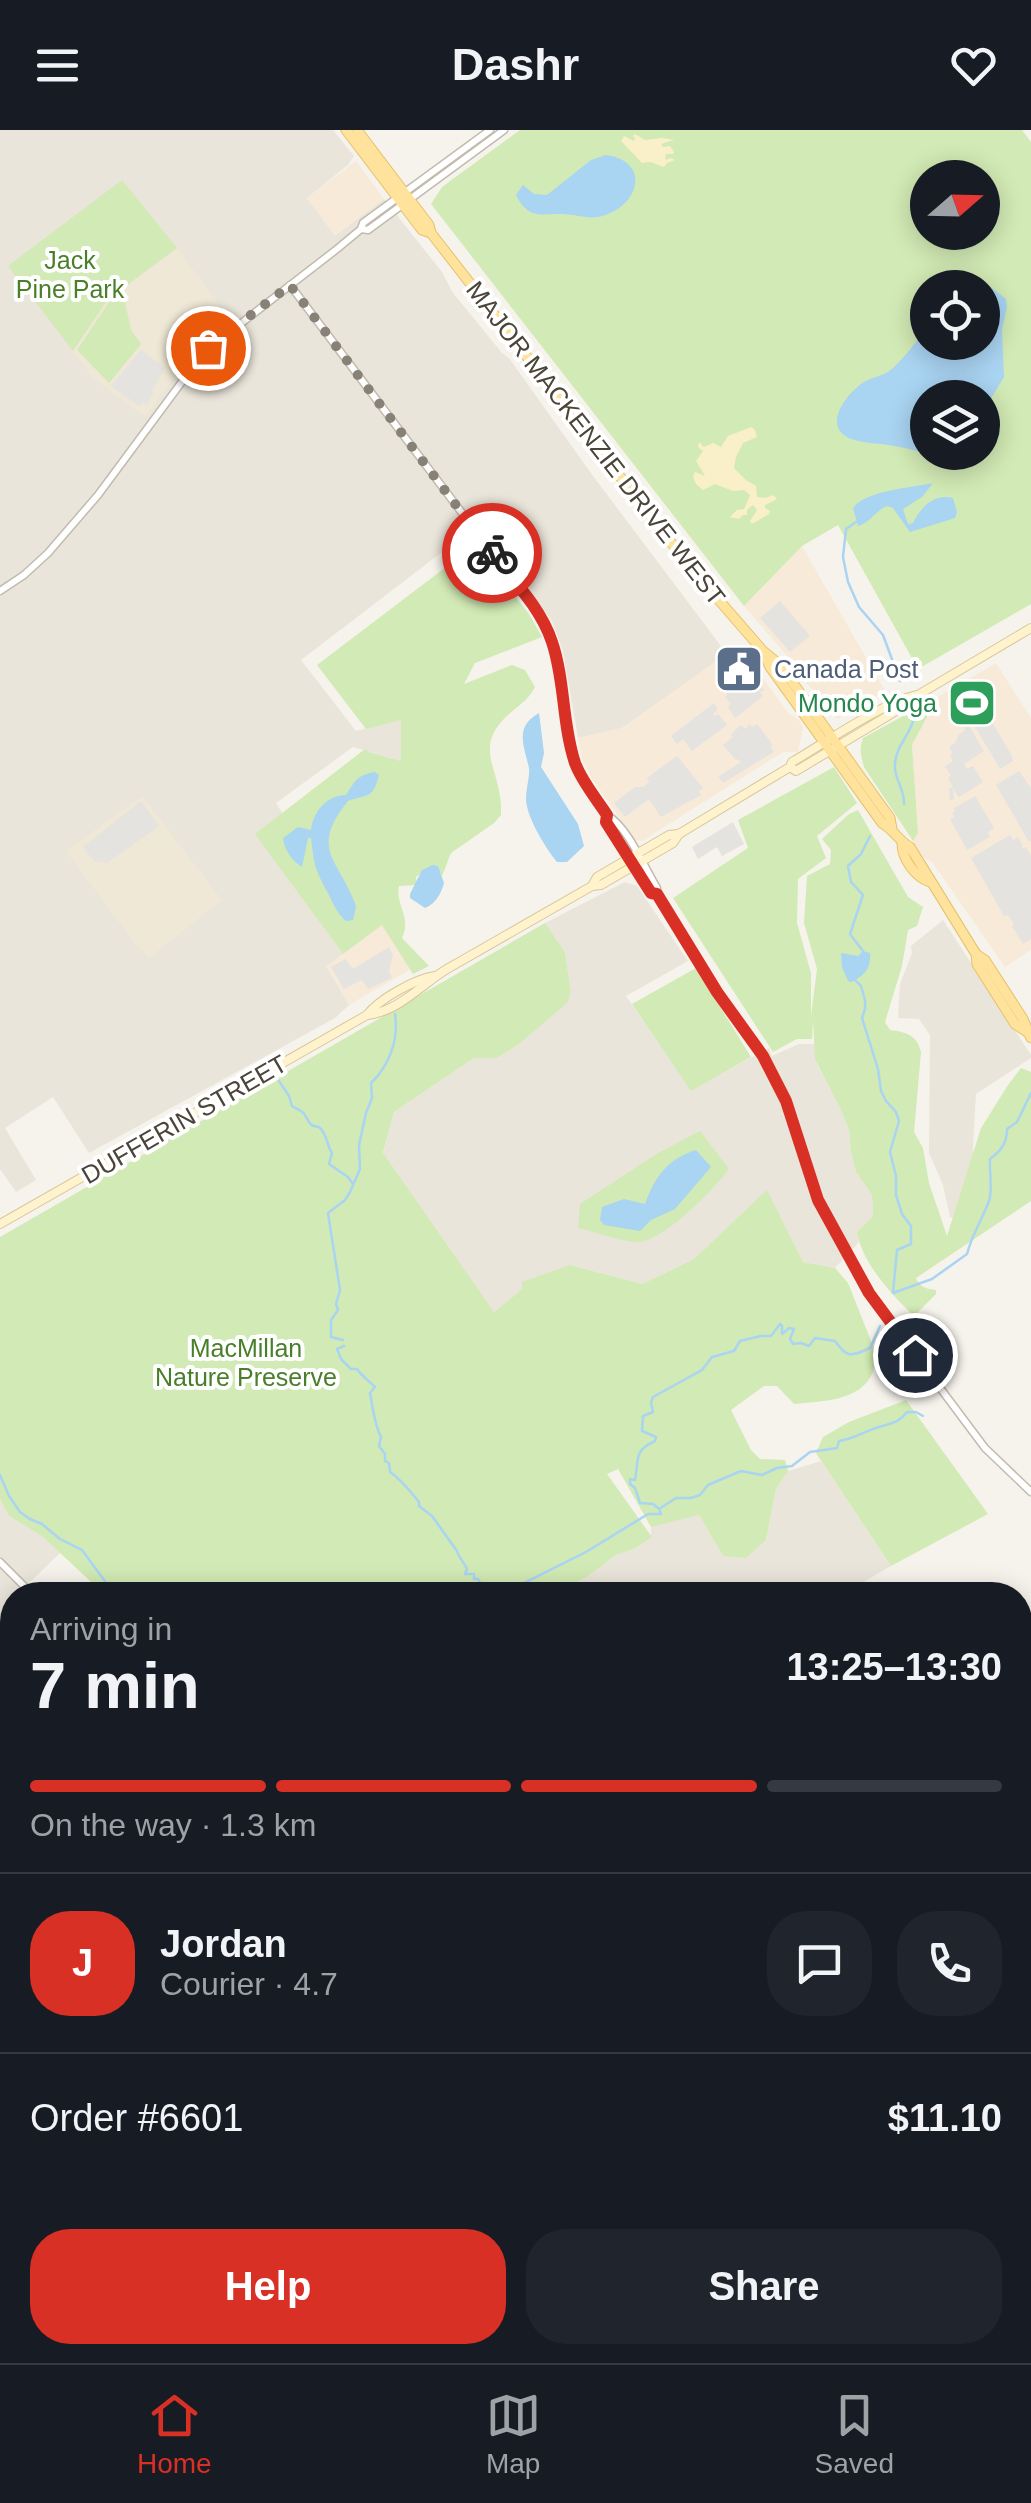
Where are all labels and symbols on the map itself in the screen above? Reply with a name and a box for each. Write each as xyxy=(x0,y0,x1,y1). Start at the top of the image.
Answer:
north arrow xyxy=(910,160,1000,250)
park label: Jack Pine Park xyxy=(16,246,125,303)
street label: MAJOR MACKENZIE DRIVE WEST xyxy=(461,276,731,610)
pin xyxy=(166,306,251,391)
courier xyxy=(442,503,542,603)
public building icon: Canada Post xyxy=(713,643,765,695)
place label: Canada Post xyxy=(774,655,919,683)
sports icon: Mondo Yoga xyxy=(946,677,998,729)
place label: Mondo Yoga xyxy=(798,689,937,717)
street label: DUFFERIN STREET xyxy=(77,1049,291,1189)
pin xyxy=(873,1313,958,1398)
park label: MacMillan Nature Preserve xyxy=(155,1334,337,1391)

